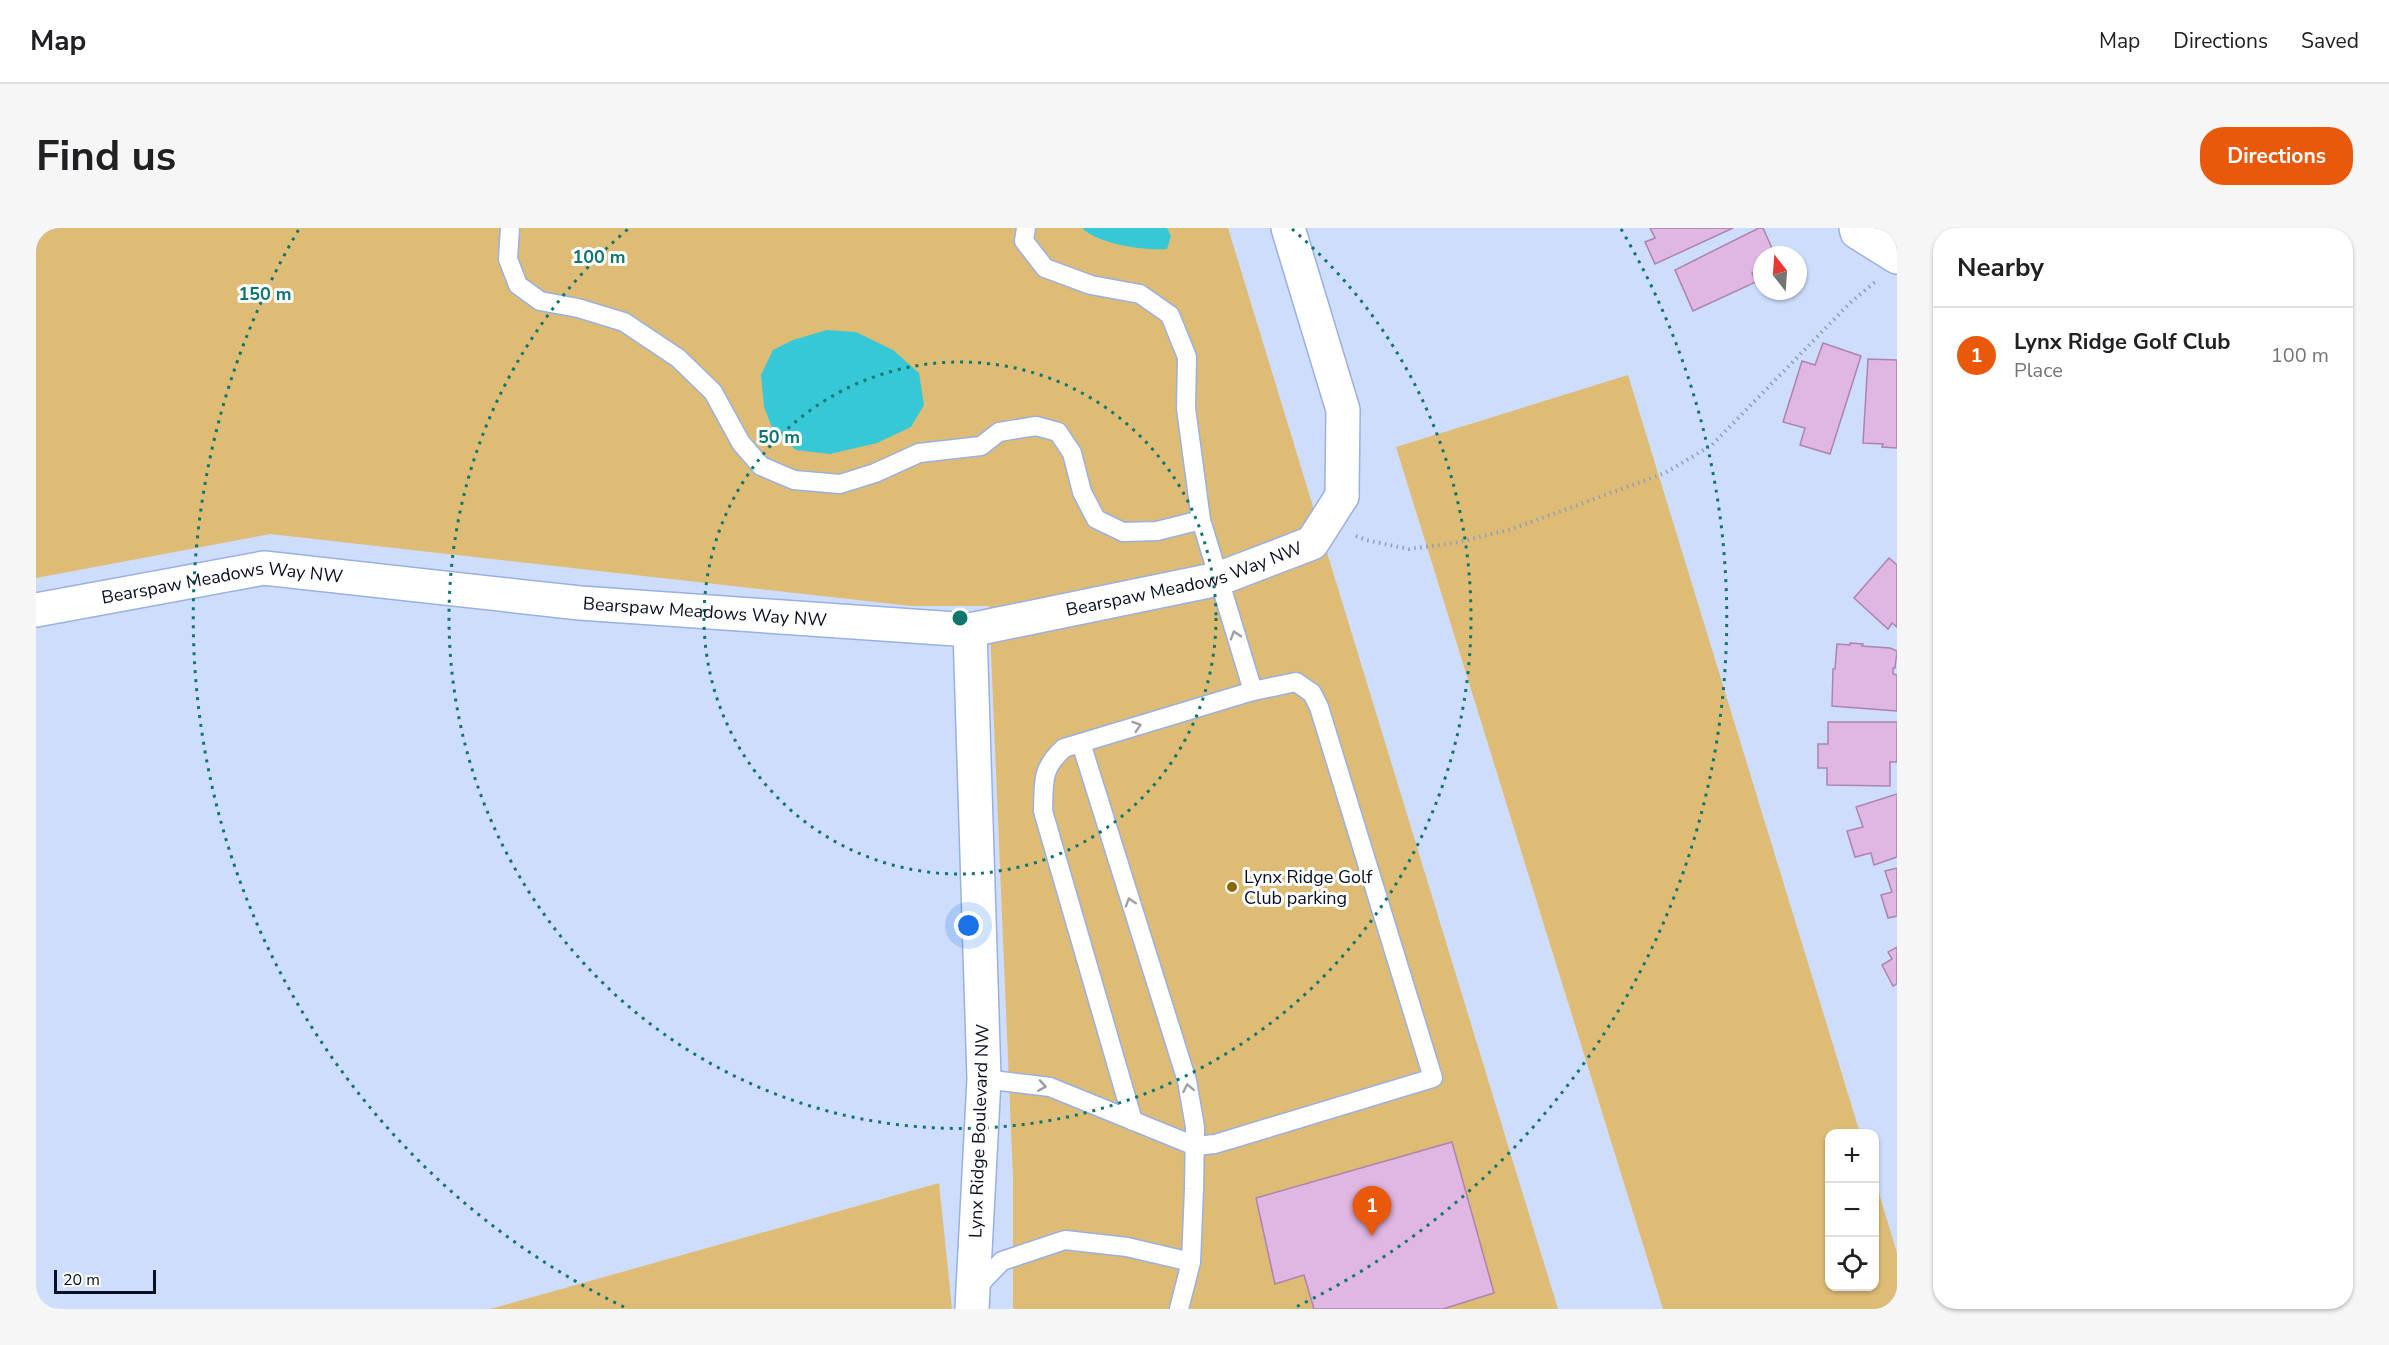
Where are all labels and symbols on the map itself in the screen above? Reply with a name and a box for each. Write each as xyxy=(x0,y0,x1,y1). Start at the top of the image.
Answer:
text: 100 m xyxy=(572,245,626,269)
north arrow xyxy=(1753,246,1807,300)
text: 150 m xyxy=(238,282,292,306)
text: 50 m xyxy=(758,425,800,449)
street label: Bearspaw Meadows Way NW xyxy=(1064,536,1306,622)
street label: Bearspaw Meadows Way NW xyxy=(99,556,344,610)
street label: Bearspaw Meadows Way NW xyxy=(582,591,828,632)
centre of rings xyxy=(950,608,970,628)
one-way arrow xyxy=(1230,630,1242,641)
one-way arrow xyxy=(1131,721,1142,733)
place label: Lynx Ridge Golf Club parking xyxy=(1244,865,1373,910)
marker: Lynx Ridge Golf Club parking xyxy=(1225,880,1239,894)
one-way arrow xyxy=(1125,897,1137,908)
your location xyxy=(954,911,983,940)
street label: Lynx Ridge Boulevard NW xyxy=(963,1023,995,1238)
one-way arrow xyxy=(1037,1080,1047,1092)
one-way arrow xyxy=(1182,1084,1195,1094)
pin: 1 xyxy=(1352,1186,1392,1236)
scale bar xyxy=(54,1267,156,1294)

